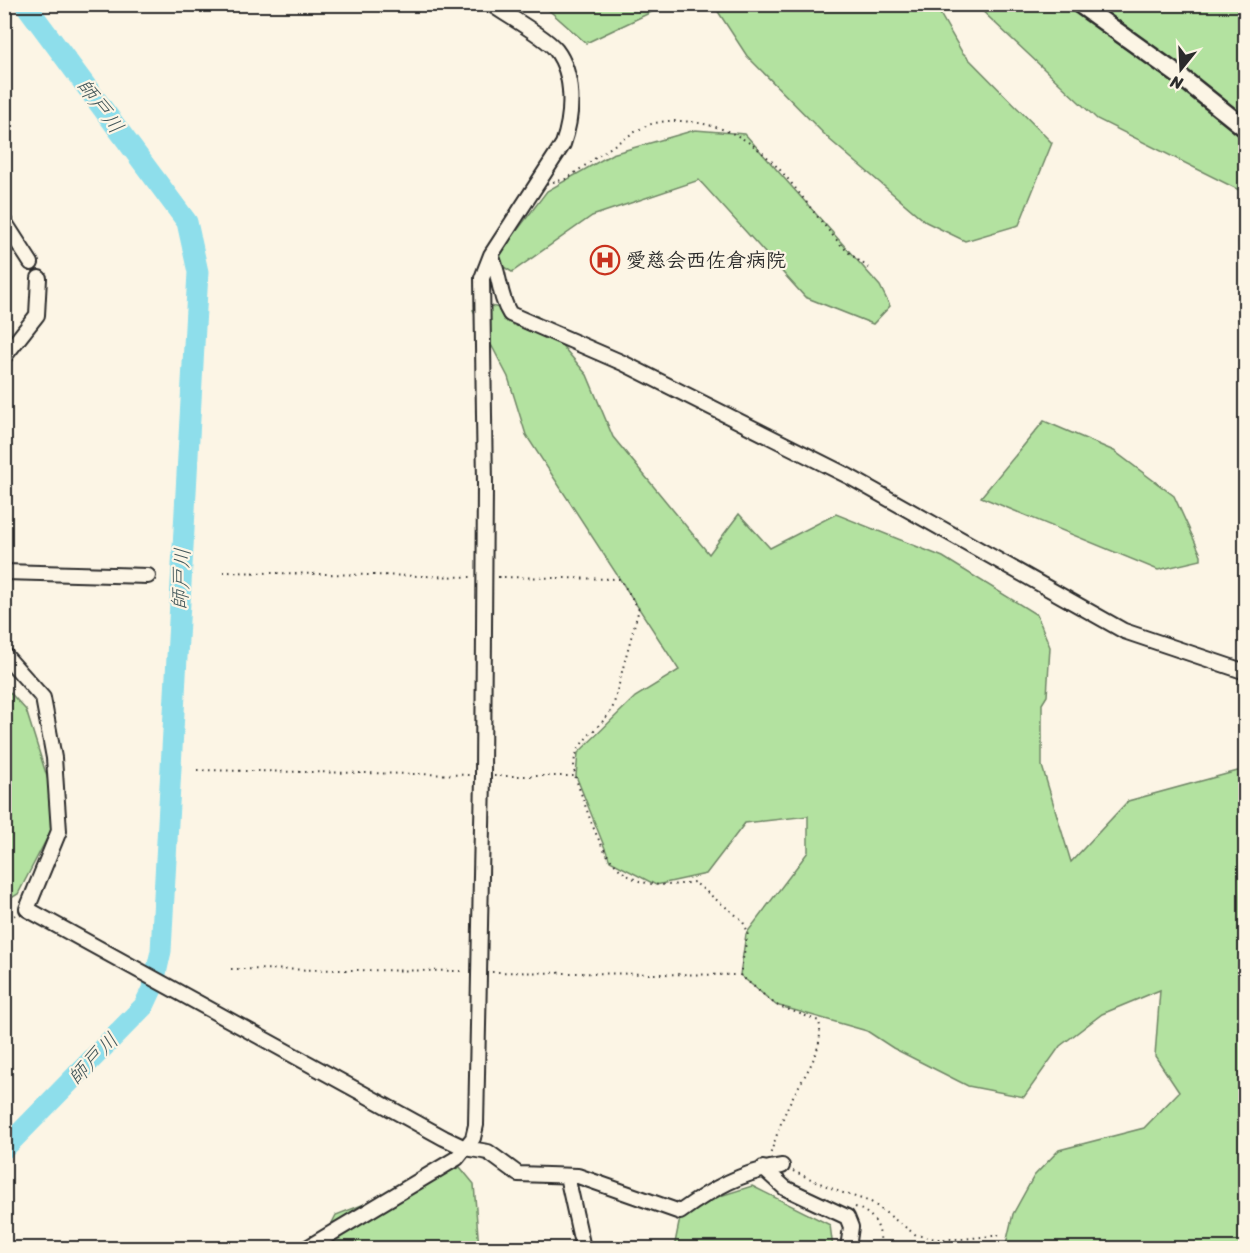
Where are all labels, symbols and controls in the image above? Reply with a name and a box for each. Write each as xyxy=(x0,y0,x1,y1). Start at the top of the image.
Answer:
north arrow xyxy=(1151,39,1211,99)
text: N xyxy=(1166,67,1187,99)
water label: 師戸川 xyxy=(66,69,134,143)
place label: 愛慈会西佐倉病院 xyxy=(626,243,786,278)
hospital icon: 愛慈会西佐倉病院 xyxy=(589,244,621,276)
water label: 師戸川 xyxy=(160,547,202,611)
water label: 師戸川 xyxy=(57,1023,129,1095)

